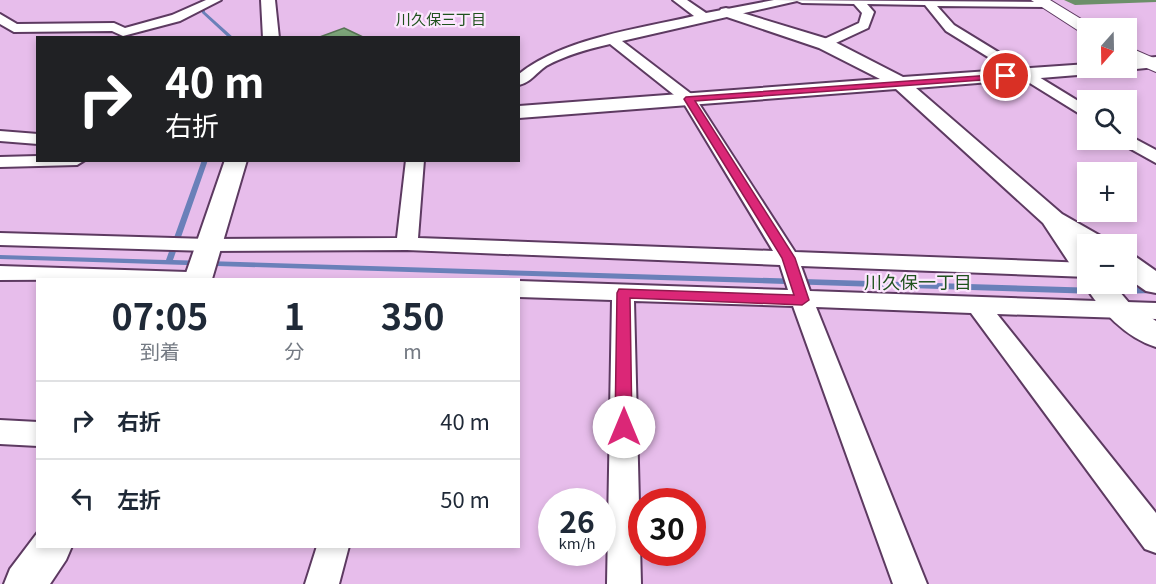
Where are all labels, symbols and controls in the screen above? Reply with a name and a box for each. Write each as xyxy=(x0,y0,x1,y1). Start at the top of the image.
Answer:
district label: 川久保三丁目 xyxy=(396,8,486,29)
north arrow xyxy=(1077,18,1137,78)
map controls xyxy=(1077,18,1137,294)
text: 40 m xyxy=(165,49,265,110)
pin xyxy=(980,50,1031,101)
icon: arrive xyxy=(989,59,1022,92)
icon: right xyxy=(66,60,144,138)
button: search xyxy=(1077,90,1137,150)
text: 右折 xyxy=(165,105,219,144)
button: + xyxy=(1077,162,1137,222)
button: − xyxy=(1077,234,1137,294)
district label: 川久保一丁目 xyxy=(864,268,972,294)
text: 07:05 xyxy=(112,288,208,340)
text: 1 xyxy=(284,288,305,340)
text: 350 xyxy=(381,288,444,340)
text: 到着 xyxy=(140,336,180,365)
text: 分 xyxy=(284,336,304,365)
text: m xyxy=(403,336,422,365)
position arrow xyxy=(592,395,656,459)
icon: right xyxy=(66,404,99,437)
text: 右折 xyxy=(117,404,161,436)
text: 40 m xyxy=(440,404,490,436)
icon: left xyxy=(66,482,99,515)
text: 左折 xyxy=(117,482,161,514)
text: 50 m xyxy=(440,482,490,514)
speed limit sign: 30 xyxy=(628,488,706,566)
text: 26 xyxy=(559,498,595,542)
text: km/h xyxy=(558,532,596,553)

